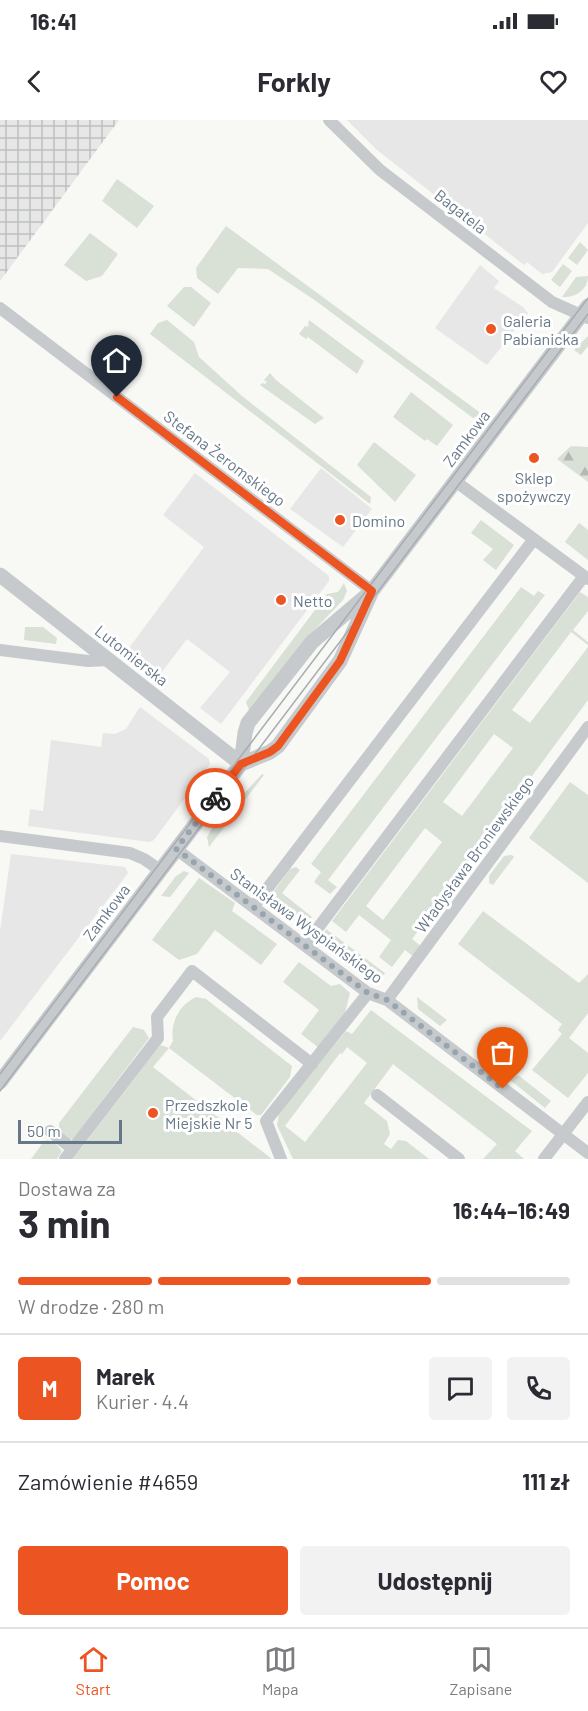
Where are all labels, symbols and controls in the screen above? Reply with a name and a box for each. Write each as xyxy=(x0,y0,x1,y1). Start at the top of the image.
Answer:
text: 16:41 xyxy=(30,8,77,34)
icon: back xyxy=(18,65,51,98)
text: Forkly xyxy=(257,65,331,97)
icon: heart xyxy=(537,65,570,98)
street label: Bagatela xyxy=(431,185,491,237)
place label: Galeria Pabianicka xyxy=(503,311,579,348)
marker: Galeria Pabianicka xyxy=(484,322,498,336)
pin xyxy=(91,335,142,397)
icon: home xyxy=(100,344,133,377)
street label: Stefana Żeromskiego xyxy=(160,406,290,510)
street label: Zamkowa xyxy=(439,406,493,470)
marker: Sklep spożywczy xyxy=(527,451,541,465)
place label: Sklep spożywczy xyxy=(497,468,572,505)
place label: Domino xyxy=(352,511,405,530)
marker: Domino xyxy=(333,513,347,527)
place label: Netto xyxy=(293,591,332,610)
marker: Netto xyxy=(274,593,288,607)
street label: Lutomierska xyxy=(92,621,172,689)
courier xyxy=(185,768,245,828)
street label: Władysława Broniewskiego xyxy=(411,772,537,936)
icon: bike xyxy=(199,782,232,815)
street label: Stanisława Wyspiańskiego xyxy=(227,863,387,987)
street label: Zamkowa xyxy=(79,880,133,944)
pin xyxy=(477,1027,528,1089)
icon: bag xyxy=(486,1036,519,1069)
place label: Przedszkole Miejskie Nr 5 xyxy=(165,1095,253,1132)
marker: Przedszkole Miejskie Nr 5 xyxy=(146,1106,160,1120)
scale bar xyxy=(18,1117,122,1145)
text: 50 m xyxy=(27,1121,61,1140)
text: Dostawa za xyxy=(18,1176,116,1200)
text: 16:44–16:49 xyxy=(453,1197,570,1223)
text: 3 min xyxy=(18,1199,111,1246)
text: W drodze · 280 m xyxy=(18,1294,164,1318)
button: chat xyxy=(429,1357,492,1420)
button: phone xyxy=(507,1357,570,1420)
text: Marek xyxy=(96,1363,155,1389)
text: M xyxy=(42,1375,57,1401)
text: Kurier · 4.4 xyxy=(96,1389,189,1413)
text: Zamówienie #4659 xyxy=(18,1468,198,1494)
text: 111 zł xyxy=(522,1468,570,1494)
button: Pomoc xyxy=(18,1546,288,1615)
button: Udostępnij xyxy=(300,1546,570,1615)
tab: Start xyxy=(76,1643,111,1698)
tab: Mapa xyxy=(262,1643,299,1698)
tab: Zapisane xyxy=(450,1643,512,1698)

